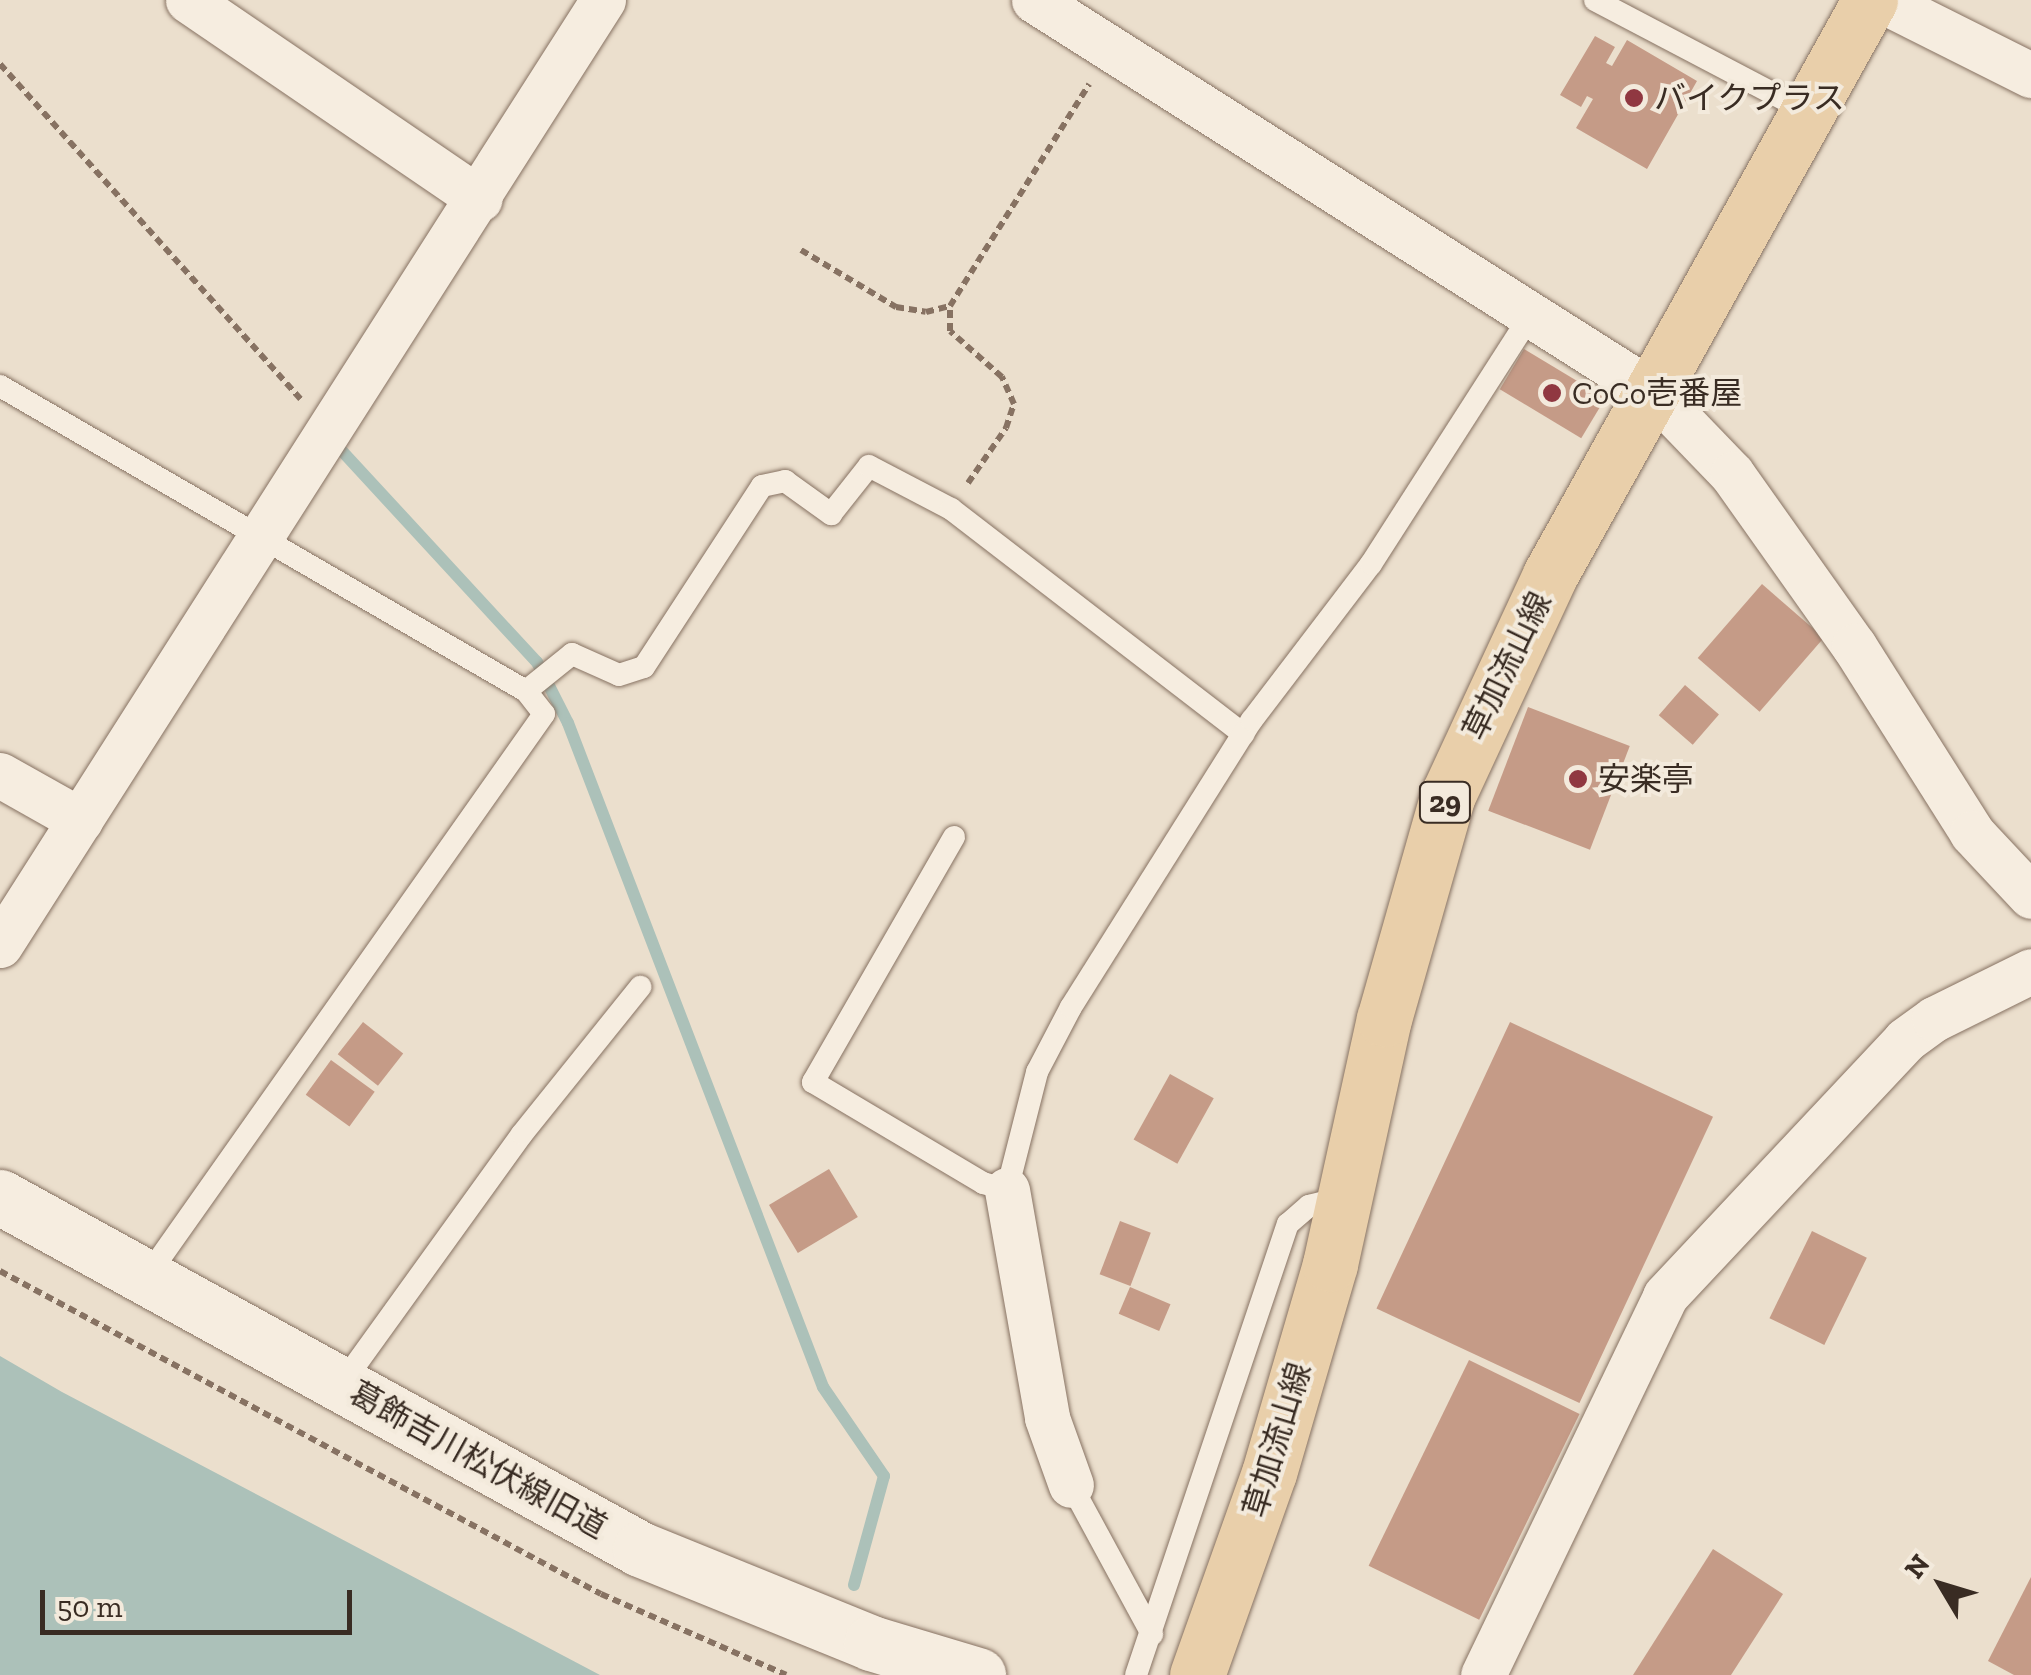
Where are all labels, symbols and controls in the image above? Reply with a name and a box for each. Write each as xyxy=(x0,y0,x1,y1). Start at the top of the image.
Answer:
place label: バイクプラス xyxy=(1654,79,1846,117)
marker: バイクプラス xyxy=(1623,87,1645,109)
place label: CoCo壱番屋 xyxy=(1572,374,1742,412)
marker: CoCo壱番屋 xyxy=(1541,382,1563,404)
street label: 草加流山線 xyxy=(1455,586,1559,746)
place label: 安楽亭 xyxy=(1598,760,1694,798)
marker: 安楽亭 xyxy=(1567,768,1589,790)
road number: 29 xyxy=(1418,777,1472,827)
street label: 草加流山線 xyxy=(1235,1358,1319,1522)
street label: 葛飾吉川松伏線旧道 xyxy=(343,1373,613,1547)
north arrow xyxy=(1891,1535,1991,1635)
text: N xyxy=(1897,1548,1937,1585)
scale bar xyxy=(45,1570,358,1632)
text: 50 m xyxy=(57,1589,122,1625)

